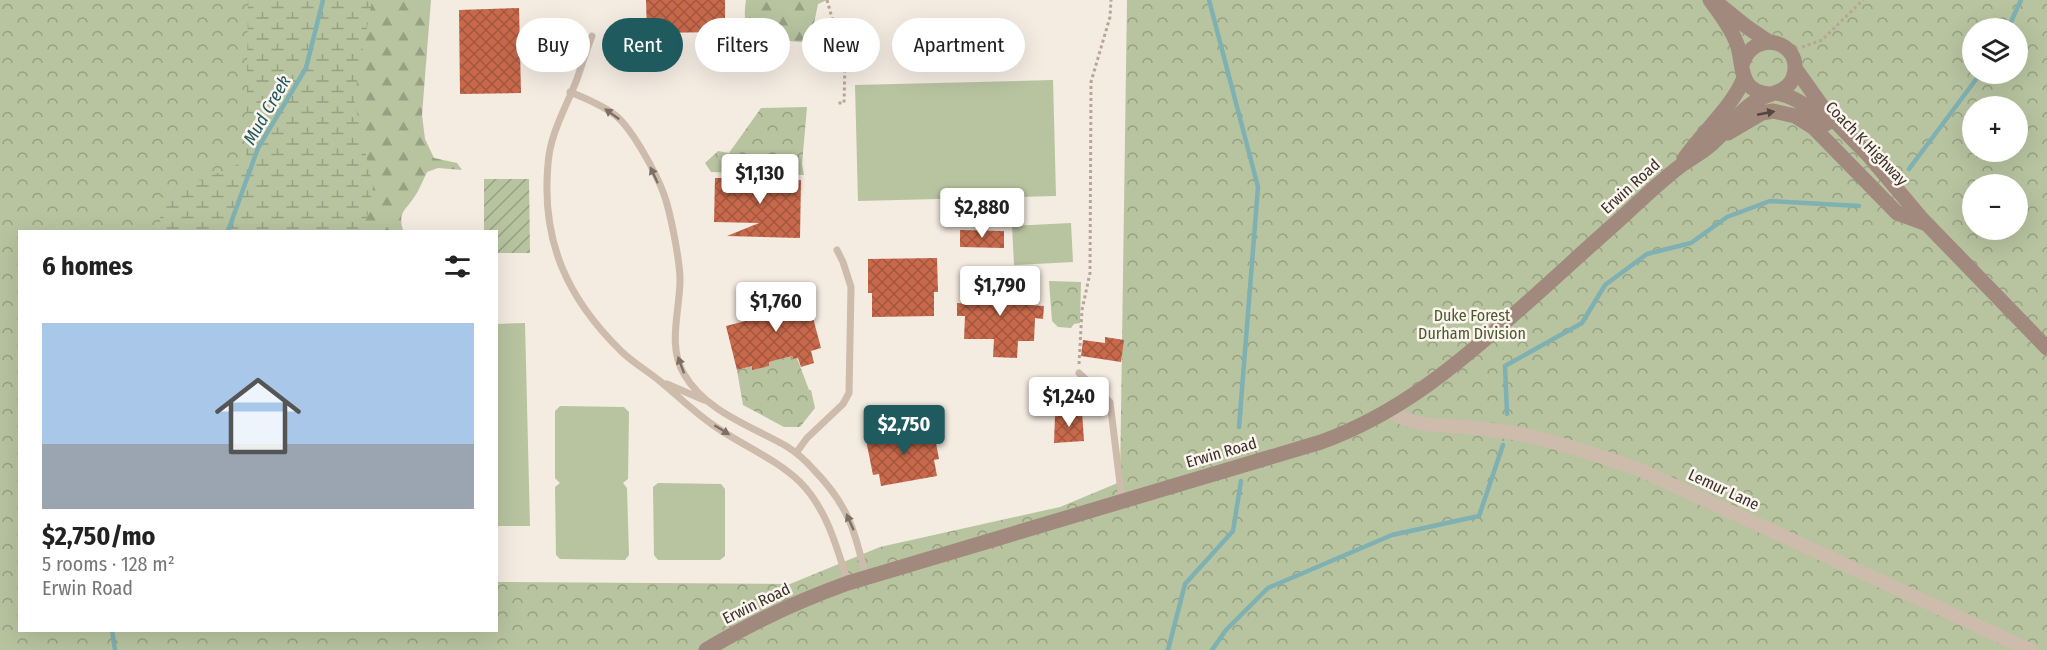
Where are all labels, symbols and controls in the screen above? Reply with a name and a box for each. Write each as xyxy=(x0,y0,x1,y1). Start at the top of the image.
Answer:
chip: Buy xyxy=(516,18,590,72)
chip: Rent xyxy=(602,18,683,72)
chip: Filters xyxy=(695,18,790,72)
chip: New xyxy=(802,18,880,72)
chip: Apartment xyxy=(892,18,1025,72)
map controls xyxy=(1962,18,2028,240)
button: layers xyxy=(1962,18,2028,84)
water label: Mud Creek xyxy=(238,71,296,149)
button: + xyxy=(1962,96,2028,162)
street label: Coach K Highway xyxy=(1822,97,1912,190)
one-way arrow xyxy=(604,108,620,121)
one-way arrow xyxy=(1757,108,1776,117)
pin: $1,130 xyxy=(711,154,809,205)
street label: Erwin Road xyxy=(1597,155,1664,218)
text: $1,130 xyxy=(735,161,785,185)
one-way arrow xyxy=(650,166,659,183)
button: − xyxy=(1962,174,2028,240)
pin: $2,880 xyxy=(933,188,1031,239)
text: $2,880 xyxy=(954,195,1010,219)
icon: filters xyxy=(441,250,474,283)
text: 6 homes xyxy=(42,251,133,282)
pin: $1,790 xyxy=(951,266,1049,317)
text: $1,790 xyxy=(974,273,1026,297)
pin: $1,760 xyxy=(727,282,825,333)
text: $1,760 xyxy=(750,289,802,313)
park label: Duke Forest Durham Division xyxy=(1418,306,1526,343)
one-way arrow xyxy=(675,356,685,374)
icon: home xyxy=(204,362,312,470)
pin: $1,240 xyxy=(1020,377,1118,428)
text: $1,240 xyxy=(1043,384,1095,408)
pin: $2,750 xyxy=(855,405,953,456)
text: $2,750 xyxy=(878,412,930,436)
one-way arrow xyxy=(714,425,730,436)
street label: Erwin Road xyxy=(1184,433,1259,472)
street label: Lemur Lane xyxy=(1685,465,1762,514)
one-way arrow xyxy=(845,512,855,530)
text: $2,750/mo xyxy=(42,521,156,552)
text: 5 rooms · 128 m² xyxy=(42,552,175,576)
text: Erwin Road xyxy=(42,576,133,600)
street label: Erwin Road xyxy=(719,579,793,628)

